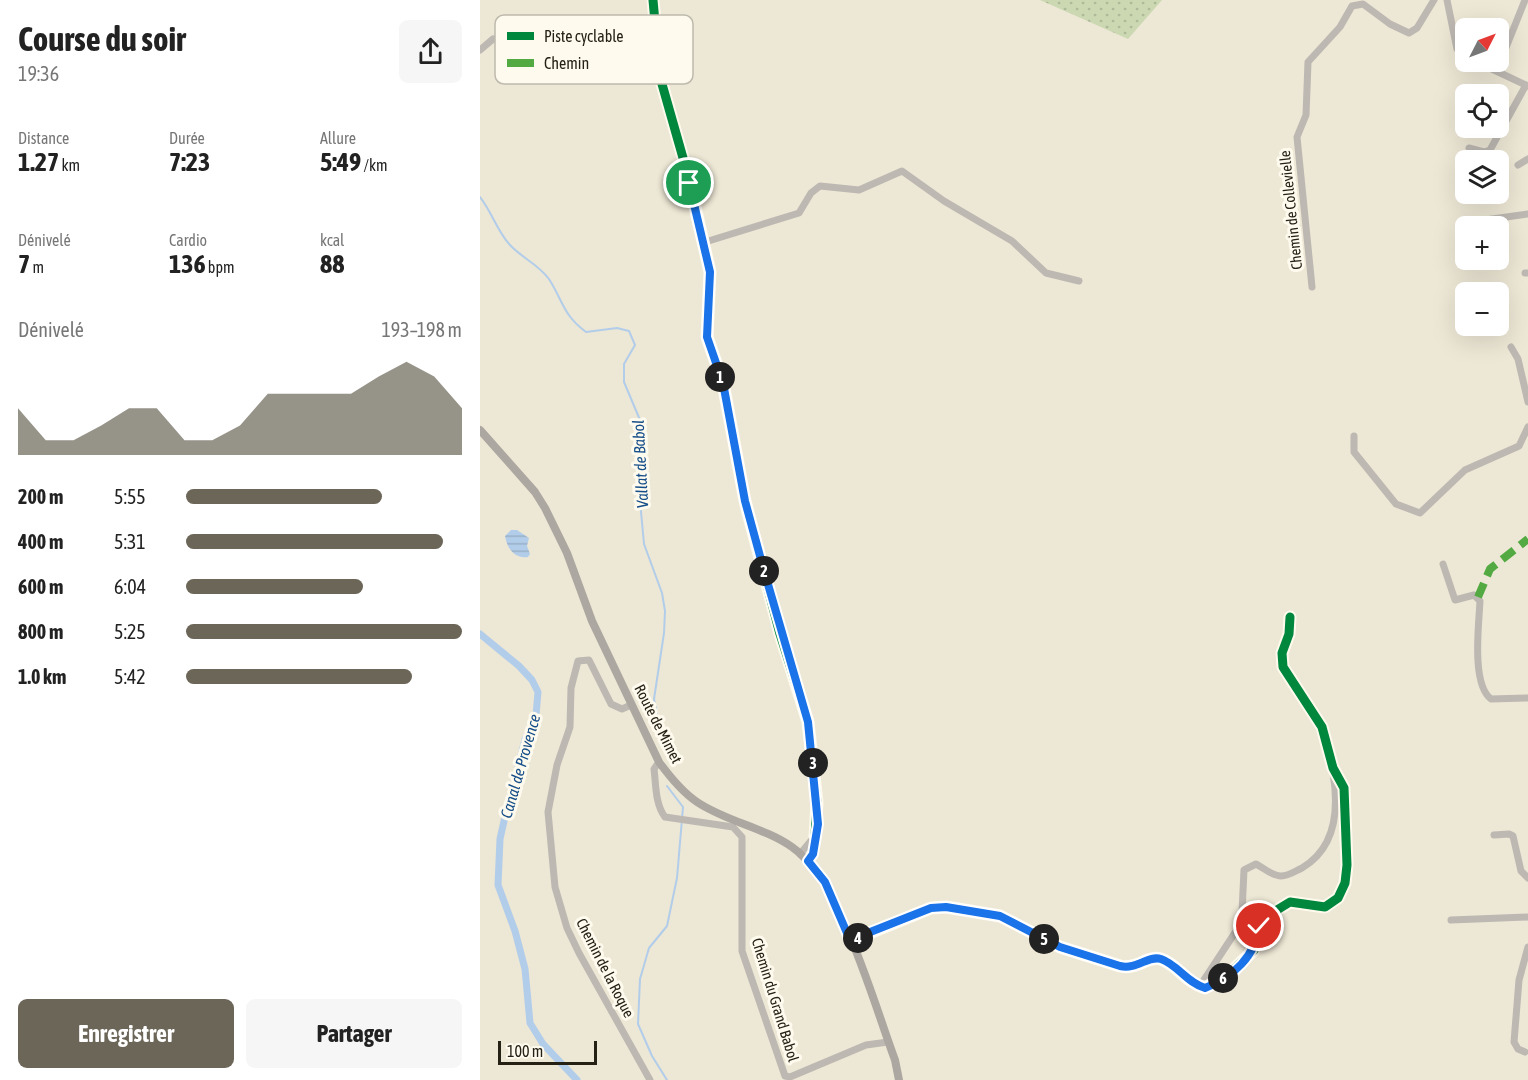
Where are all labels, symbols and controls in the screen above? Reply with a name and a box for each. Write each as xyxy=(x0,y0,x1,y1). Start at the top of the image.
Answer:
legend xyxy=(495,15,693,84)
north arrow xyxy=(1455,18,1509,72)
map controls xyxy=(1455,18,1509,336)
text: Course du soir xyxy=(18,20,186,58)
button: share xyxy=(399,20,462,83)
text: Piste cyclable xyxy=(544,27,624,46)
text: Chemin xyxy=(544,54,589,72)
text: 19:36 xyxy=(18,62,59,85)
button: locate xyxy=(1455,84,1509,138)
text: Distance xyxy=(18,129,69,147)
text: Durée xyxy=(169,129,205,147)
text: Allure xyxy=(320,129,356,147)
text: 1.27 xyxy=(18,147,59,177)
text: 7:23 xyxy=(169,147,210,177)
text: 5:49 xyxy=(320,147,361,177)
street label: Chemin de Collevielle xyxy=(1276,149,1305,270)
button: layers xyxy=(1455,150,1509,204)
text: km xyxy=(59,156,80,174)
text: /km xyxy=(361,156,387,174)
pin xyxy=(663,157,714,208)
icon: arrive xyxy=(672,166,705,199)
button: + xyxy=(1455,216,1509,270)
text: Dénivelé xyxy=(18,231,71,249)
text: Cardio xyxy=(169,231,207,249)
text: kcal xyxy=(320,231,344,249)
text: 7 xyxy=(18,249,30,279)
text: 136 xyxy=(169,249,206,279)
text: 88 xyxy=(320,249,344,279)
text: m xyxy=(30,258,44,276)
text: bpm xyxy=(206,258,235,276)
button: − xyxy=(1455,282,1509,336)
text: Dénivelé xyxy=(18,318,84,341)
text: 193–198 m xyxy=(381,318,462,341)
pin: 1 xyxy=(705,362,735,392)
text: 1 xyxy=(716,368,724,386)
water label: Vallat de Babol xyxy=(629,419,651,509)
text: 200 m xyxy=(18,485,63,508)
text: 5:55 xyxy=(114,485,146,508)
text: 400 m xyxy=(18,530,63,553)
text: 5:31 xyxy=(114,530,146,553)
pin: 2 xyxy=(749,556,779,586)
text: 2 xyxy=(760,562,768,580)
text: 600 m xyxy=(18,575,63,598)
text: 6:04 xyxy=(114,575,146,598)
text: 800 m xyxy=(18,620,63,643)
text: 5:25 xyxy=(114,620,146,643)
text: 1.0 km xyxy=(18,665,66,688)
text: 5:42 xyxy=(114,665,146,688)
street label: Route de Mimet xyxy=(631,681,686,766)
water label: Canal de Provence xyxy=(497,712,543,820)
pin: 3 xyxy=(798,748,828,778)
text: 3 xyxy=(809,754,817,772)
pin xyxy=(1233,900,1284,951)
icon: check xyxy=(1242,909,1275,942)
street label: Chemin de la Roque xyxy=(573,915,638,1020)
pin: 4 xyxy=(843,923,873,953)
pin: 5 xyxy=(1029,924,1059,954)
text: 4 xyxy=(854,929,862,947)
text: 5 xyxy=(1040,930,1048,948)
street label: Chemin du Grand Babol xyxy=(749,936,802,1064)
pin: 6 xyxy=(1208,963,1238,993)
text: 6 xyxy=(1219,969,1227,987)
button: Enregistrer xyxy=(18,999,234,1068)
button: Partager xyxy=(246,999,462,1068)
scale bar xyxy=(498,1038,597,1066)
text: 100 m xyxy=(507,1042,543,1060)

